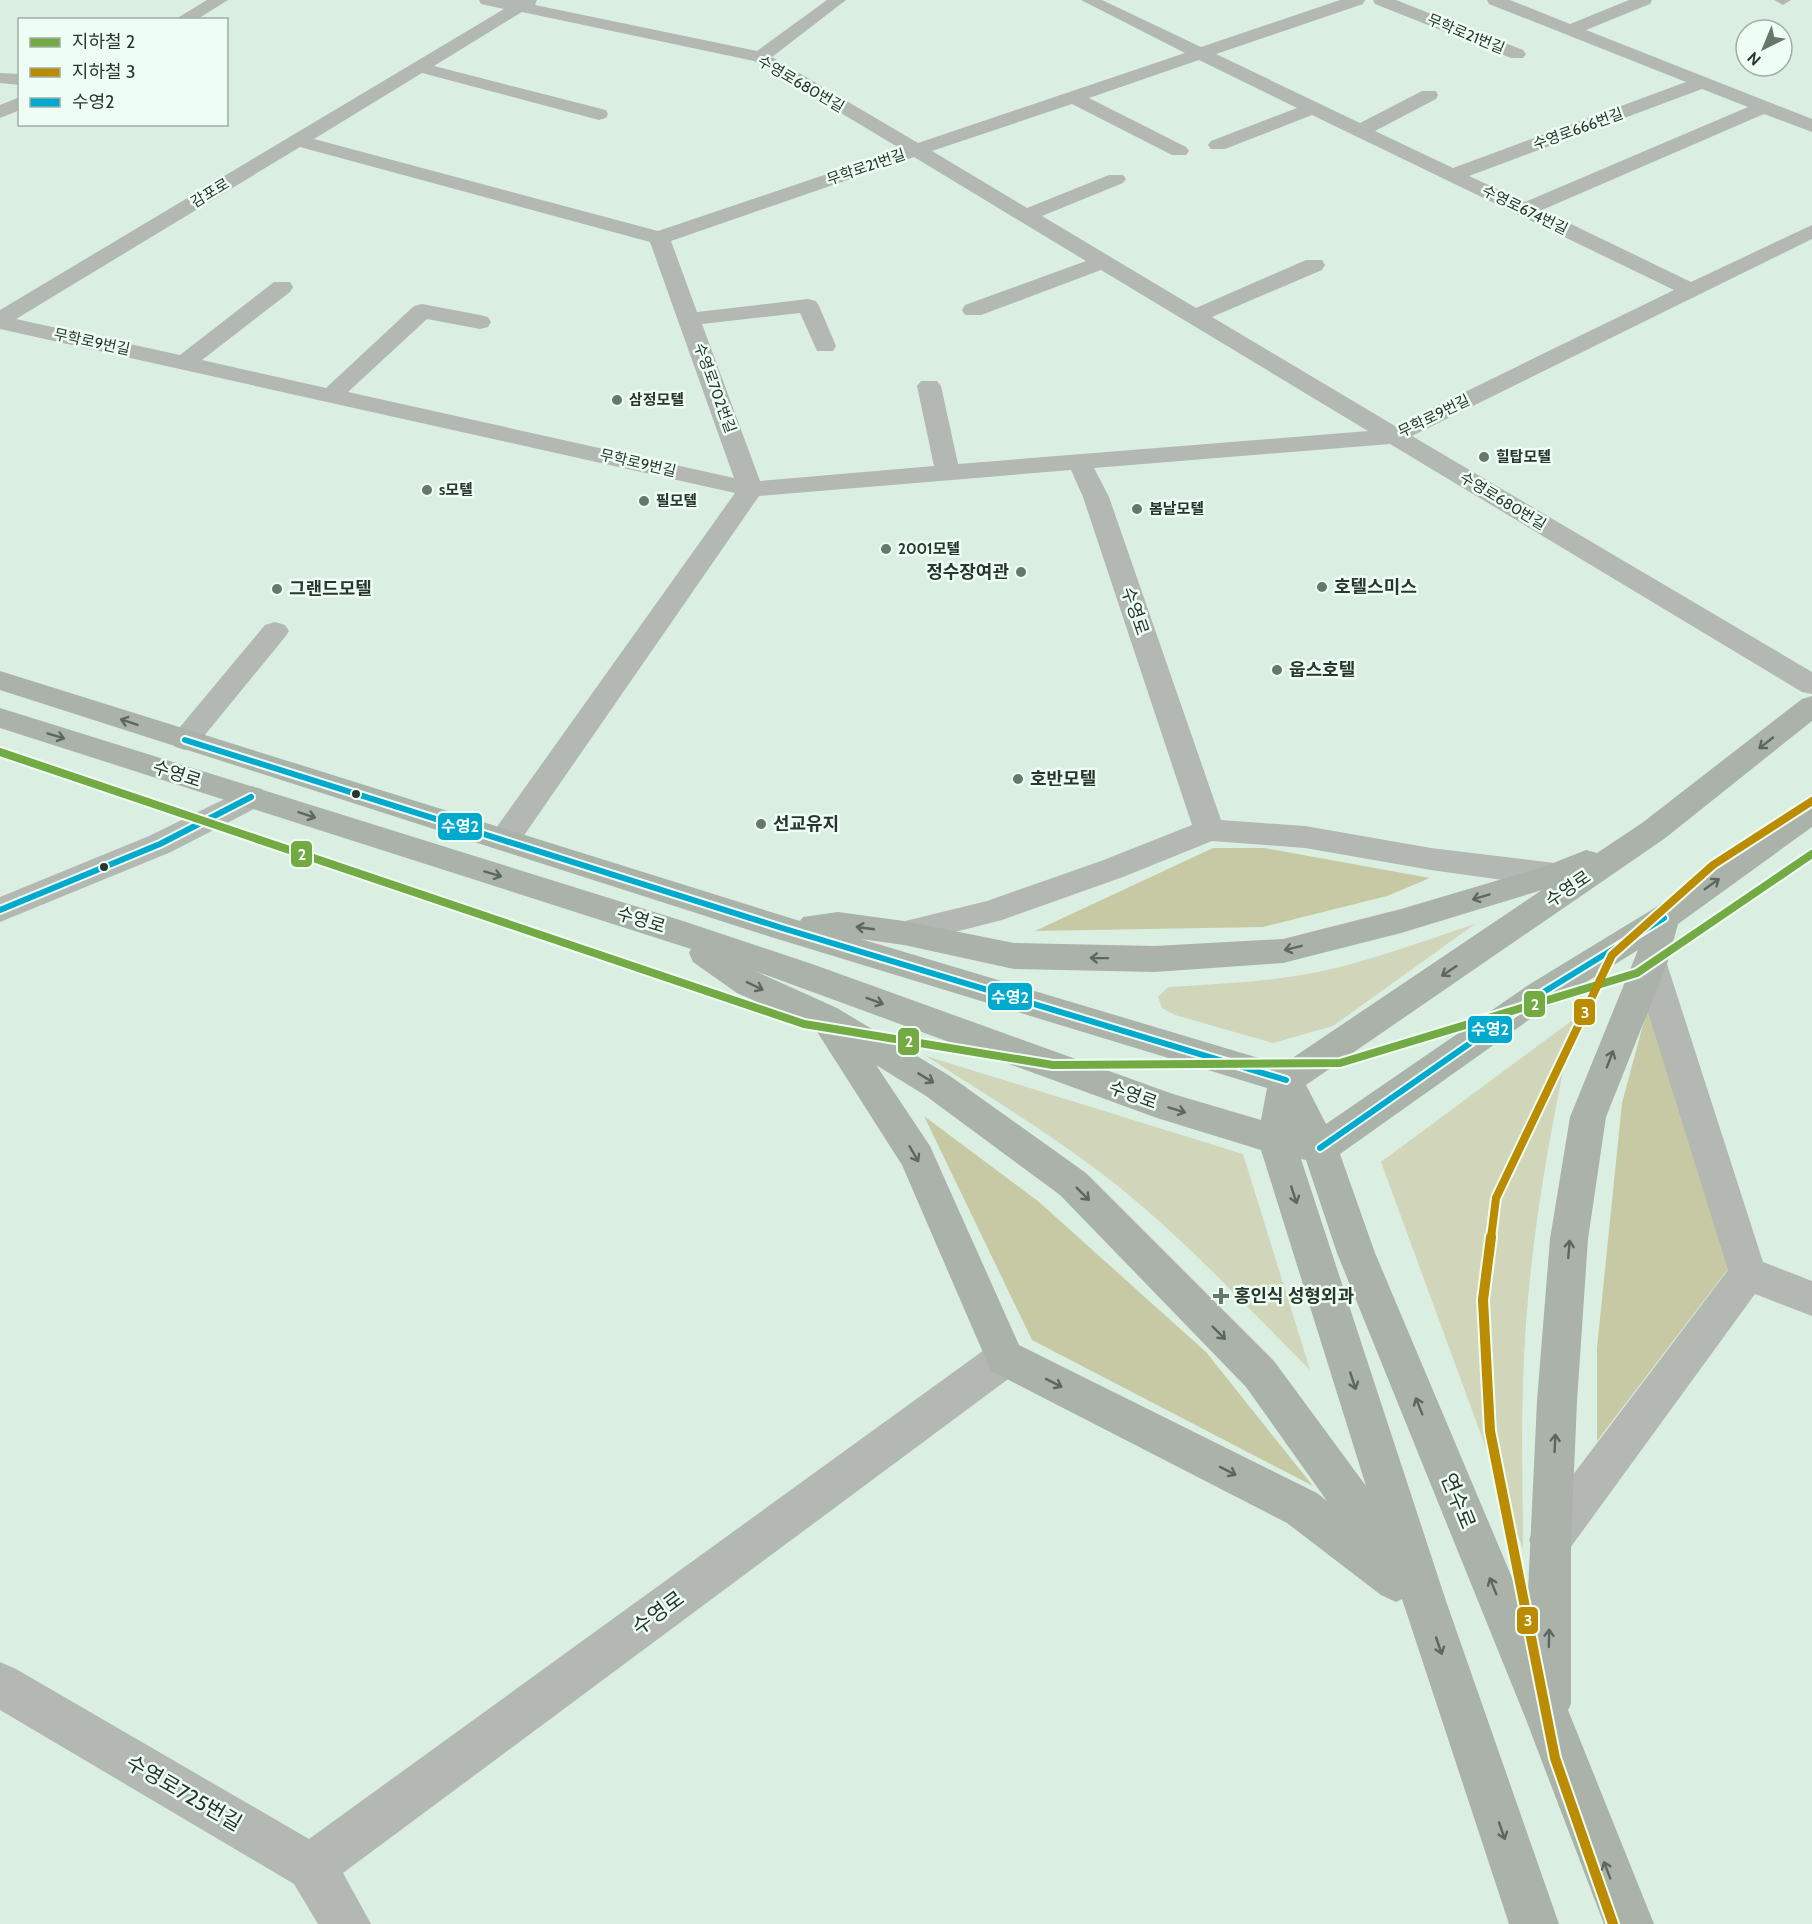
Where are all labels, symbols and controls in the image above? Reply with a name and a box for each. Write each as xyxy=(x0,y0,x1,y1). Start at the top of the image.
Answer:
street label: 무학로21번길 xyxy=(1425,10,1507,58)
legend xyxy=(18,18,228,126)
north arrow xyxy=(1734,18,1794,78)
text: 지하철 2 xyxy=(72,31,135,53)
text: N xyxy=(1743,48,1765,69)
street label: 수영로680번길 xyxy=(754,52,848,116)
text: 지하철 3 xyxy=(72,61,135,83)
text: 수영2 xyxy=(72,91,115,113)
street label: 수영로666번길 xyxy=(1530,104,1626,154)
street label: 무학로21번길 xyxy=(824,145,908,189)
street label: 감포로 xyxy=(188,175,232,211)
street label: 수영로674번길 xyxy=(1479,182,1571,238)
street label: 무학로9번길 xyxy=(52,325,132,359)
street label: 수영로702번길 xyxy=(690,340,740,436)
place label: 삼정모텔 xyxy=(629,391,684,409)
street label: 무학로9번길 xyxy=(1395,391,1473,441)
marker: 삼정모텔 xyxy=(610,393,624,407)
street label: 무학로9번길 xyxy=(598,446,678,480)
place label: 힐탑모텔 xyxy=(1496,448,1551,466)
marker: 힐탑모텔 xyxy=(1477,450,1491,464)
street label: 수영로680번길 xyxy=(1457,468,1549,534)
place label: s모텔 xyxy=(439,481,473,499)
marker: s모텔 xyxy=(420,483,434,497)
place label: 필모텔 xyxy=(656,492,697,510)
marker: 필모텔 xyxy=(637,494,651,508)
place label: 봄날모텔 xyxy=(1149,500,1204,518)
marker: 봄날모텔 xyxy=(1130,502,1144,516)
place label: 2001모텔 xyxy=(898,540,960,558)
marker: 2001모텔 xyxy=(879,542,893,556)
place label: 정수장여관 xyxy=(926,561,1009,583)
marker: 정수장여관 xyxy=(1014,565,1028,579)
place label: 호텔스미스 xyxy=(1334,576,1417,598)
place label: 그랜드모텔 xyxy=(289,578,372,600)
marker: 호텔스미스 xyxy=(1315,580,1329,594)
marker: 그랜드모텔 xyxy=(270,582,284,596)
street label: 수영로 xyxy=(1117,584,1153,638)
place label: 웁스호텔 xyxy=(1289,659,1355,681)
marker: 웁스호텔 xyxy=(1270,663,1284,677)
one-way arrow xyxy=(120,716,139,727)
one-way arrow xyxy=(46,731,65,742)
one-way arrow xyxy=(1758,736,1774,749)
street label: 수영로 xyxy=(150,756,204,792)
place label: 호반모텔 xyxy=(1030,768,1096,790)
marker: 호반모텔 xyxy=(1011,772,1025,786)
unlabelled marker xyxy=(350,788,362,800)
one-way arrow xyxy=(297,810,316,821)
line badge: 수영2 xyxy=(437,812,483,841)
place label: 선교유지 xyxy=(773,813,839,835)
text: 수영2 xyxy=(441,817,479,836)
marker: 선교유지 xyxy=(754,817,768,831)
line badge: 2 xyxy=(290,840,313,868)
text: 2 xyxy=(298,845,306,864)
unlabelled marker xyxy=(98,861,110,873)
street label: 수영로 xyxy=(1541,866,1595,912)
one-way arrow xyxy=(483,869,502,880)
one-way arrow xyxy=(1703,878,1719,890)
one-way arrow xyxy=(1472,892,1491,903)
street label: 수영로 xyxy=(614,902,668,938)
one-way arrow xyxy=(855,922,875,933)
one-way arrow xyxy=(1284,943,1303,955)
one-way arrow xyxy=(1089,952,1109,964)
one-way arrow xyxy=(1441,965,1458,977)
one-way arrow xyxy=(746,980,764,992)
line badge: 수영2 xyxy=(987,982,1033,1011)
text: 수영2 xyxy=(991,988,1029,1007)
line badge: 2 xyxy=(1523,990,1546,1018)
text: 2 xyxy=(1531,995,1539,1014)
one-way arrow xyxy=(865,996,884,1007)
line badge: 3 xyxy=(1573,998,1596,1026)
text: 3 xyxy=(1581,1003,1589,1022)
line badge: 수영2 xyxy=(1467,1015,1513,1044)
text: 수영2 xyxy=(1471,1020,1509,1039)
line badge: 2 xyxy=(897,1027,920,1056)
text: 2 xyxy=(905,1032,913,1051)
one-way arrow xyxy=(1606,1050,1617,1069)
one-way arrow xyxy=(917,1073,934,1085)
street label: 수영로 xyxy=(1106,1076,1160,1114)
one-way arrow xyxy=(1167,1105,1186,1116)
one-way arrow xyxy=(908,1145,920,1162)
one-way arrow xyxy=(1289,1185,1300,1204)
one-way arrow xyxy=(1075,1187,1090,1202)
one-way arrow xyxy=(1563,1239,1574,1259)
place label: 홍인식 성형외과 xyxy=(1234,1285,1354,1307)
marker: 홍인식 성형외과 xyxy=(1212,1287,1230,1305)
one-way arrow xyxy=(1212,1326,1227,1341)
one-way arrow xyxy=(1348,1371,1359,1390)
one-way arrow xyxy=(1045,1378,1063,1389)
one-way arrow xyxy=(1413,1397,1424,1415)
one-way arrow xyxy=(1549,1434,1560,1454)
one-way arrow xyxy=(1219,1466,1237,1477)
street label: 연수로 xyxy=(1436,1469,1481,1532)
one-way arrow xyxy=(1487,1577,1498,1595)
street label: 수영로 xyxy=(627,1585,689,1640)
line badge: 3 xyxy=(1516,1606,1539,1635)
text: 3 xyxy=(1524,1611,1532,1630)
one-way arrow xyxy=(1543,1628,1555,1648)
one-way arrow xyxy=(1435,1636,1446,1655)
street label: 수영로725번길 xyxy=(122,1749,247,1836)
one-way arrow xyxy=(1498,1821,1509,1840)
one-way arrow xyxy=(1601,1861,1612,1879)

